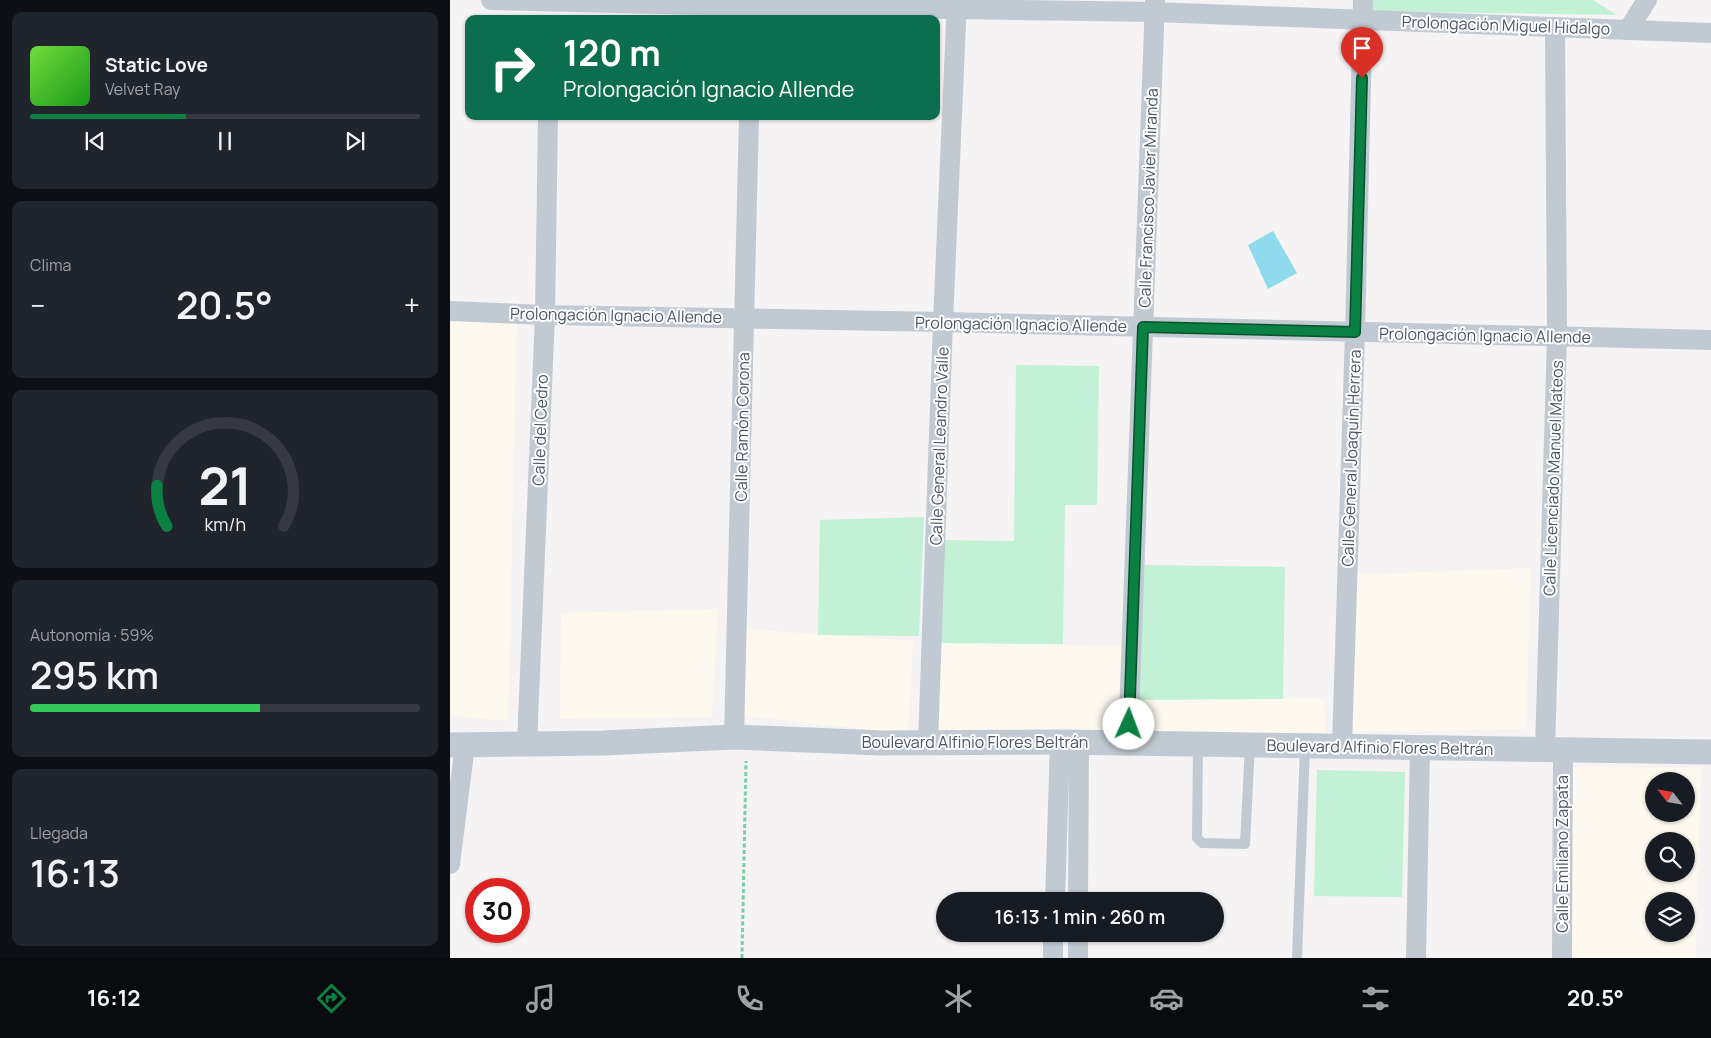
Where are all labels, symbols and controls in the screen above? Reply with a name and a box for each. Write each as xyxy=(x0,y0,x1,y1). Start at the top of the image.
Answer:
street label: Prolongación Miguel Hidalgo xyxy=(1401,10,1611,40)
pin xyxy=(1341,27,1383,78)
text: 120 m xyxy=(563,29,661,77)
icon: arrive xyxy=(1348,34,1376,62)
icon: right xyxy=(480,35,545,100)
text: Static Love xyxy=(105,52,208,78)
text: Prolongación Ignacio Allende xyxy=(563,74,854,104)
text: Velvet Ray xyxy=(105,78,181,100)
street label: Calle Francisco Javier Miranda xyxy=(1133,88,1163,308)
icon: previous xyxy=(81,127,109,155)
icon: pause xyxy=(211,127,239,155)
icon: next xyxy=(341,127,369,155)
text: Clima xyxy=(30,254,71,276)
text: 20.5° xyxy=(176,278,273,330)
text: − xyxy=(30,286,45,324)
text: + xyxy=(404,286,420,324)
street label: Prolongación Ignacio Allende xyxy=(510,302,722,328)
street label: Prolongación Ignacio Allende xyxy=(915,311,1127,337)
street label: Prolongación Ignacio Allende xyxy=(1379,322,1591,348)
street label: Calle General Leandro Valle xyxy=(925,346,953,546)
street label: Calle General Joaquín Herrera xyxy=(1336,349,1366,567)
street label: Calle Ramón Corona xyxy=(730,352,754,502)
street label: Calle Licenciado Manuel Mateos xyxy=(1538,360,1568,596)
street label: Calle del Cedro xyxy=(527,374,553,486)
text: 21 xyxy=(198,450,252,521)
text: km/h xyxy=(204,512,246,536)
text: Autonomía · 59% xyxy=(30,624,154,646)
text: 295 km xyxy=(30,648,159,700)
position arrow xyxy=(1102,697,1154,749)
street label: Boulevard Alfinio Flores Beltrán xyxy=(862,731,1088,753)
street label: Boulevard Alfinio Flores Beltrán xyxy=(1266,734,1494,760)
north arrow xyxy=(1645,772,1695,822)
map controls xyxy=(1645,772,1695,942)
street label: Calle Emiliano Zapata xyxy=(1551,775,1573,933)
text: Llegada xyxy=(30,822,88,844)
button: search xyxy=(1645,832,1695,882)
text: 16:13 xyxy=(30,846,120,898)
speed limit sign: 30 xyxy=(465,878,530,943)
button: layers xyxy=(1645,892,1695,942)
text: 16:13 · 1 min · 260 m xyxy=(995,904,1165,930)
icon: directions xyxy=(314,981,349,1016)
icon: music xyxy=(523,981,558,1016)
icon: phone xyxy=(732,981,767,1016)
icon: climate xyxy=(941,981,976,1016)
icon: car xyxy=(1149,981,1184,1016)
icon: filters xyxy=(1358,981,1393,1016)
text: 16:12 xyxy=(87,983,140,1013)
text: 20.5° xyxy=(1567,983,1624,1013)

